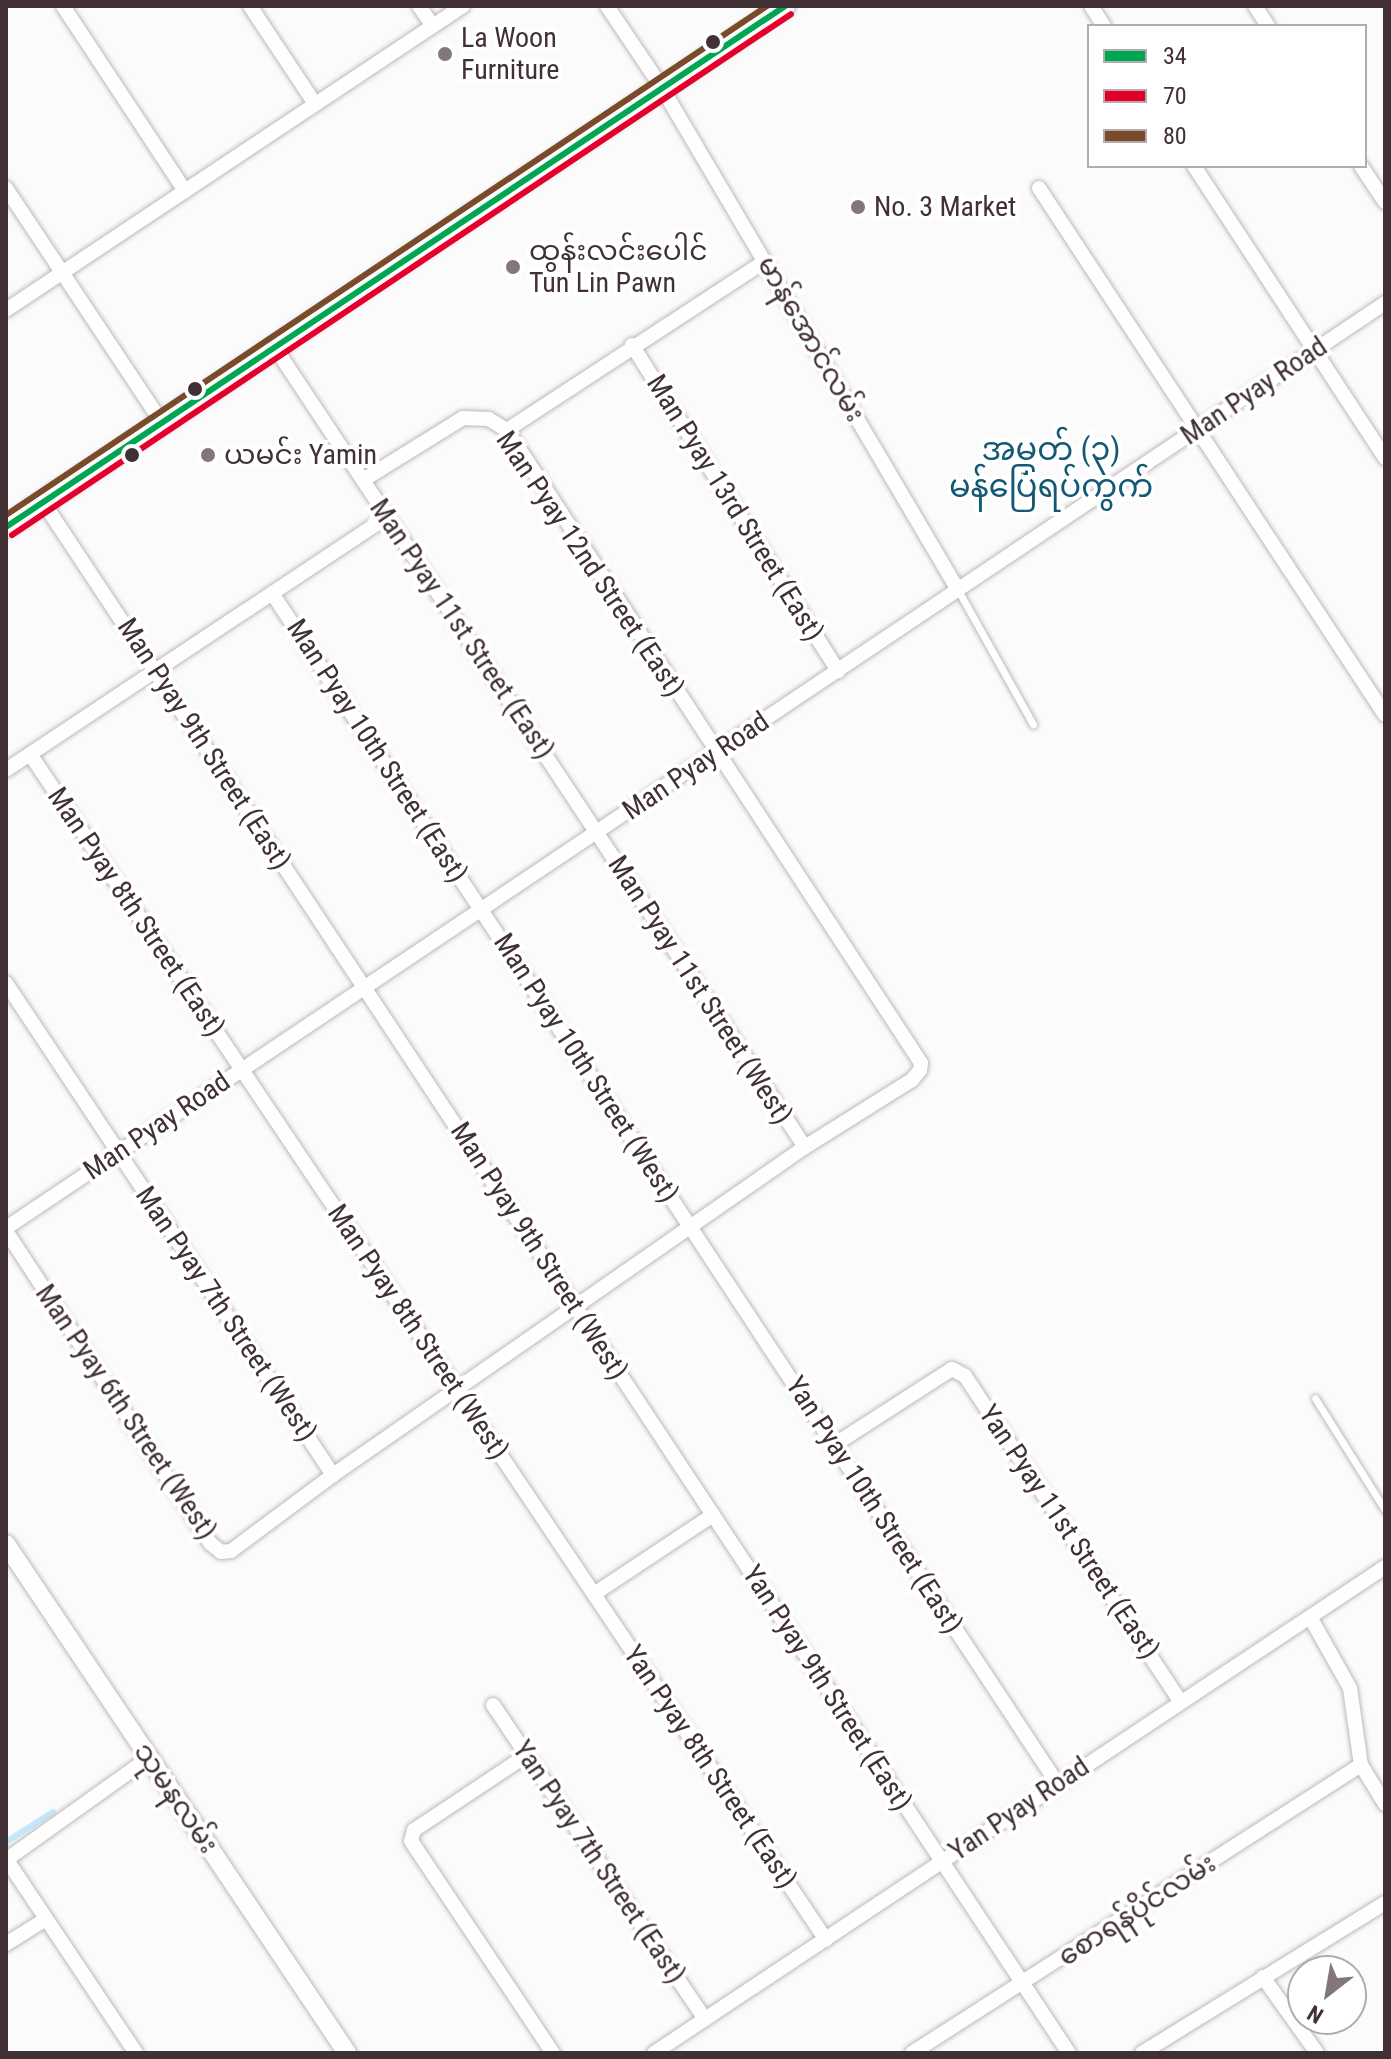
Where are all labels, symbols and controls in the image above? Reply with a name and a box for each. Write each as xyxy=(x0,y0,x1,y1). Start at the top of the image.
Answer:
place label: La Woon Furniture xyxy=(461,21,559,87)
legend xyxy=(1087,24,1367,168)
unlabelled marker xyxy=(705,34,721,50)
text: 34 xyxy=(1163,42,1187,70)
marker: La Woon Furniture xyxy=(436,45,454,63)
text: 70 xyxy=(1163,82,1187,110)
text: 80 xyxy=(1163,122,1187,150)
place label: No. 3 Market xyxy=(874,190,1016,224)
marker: No. 3 Market xyxy=(849,198,867,216)
place label: ထွန်းလင်းပေါင် Tun Lin Pawn xyxy=(529,234,707,300)
street label: မာန်အောင်လမ်း xyxy=(750,250,872,428)
marker: ထွန်းလင်းပေါင် Tun Lin Pawn xyxy=(504,258,522,276)
street label: Man Pyay Road xyxy=(1174,330,1334,452)
street label: Man Pyay 13rd Street (East) xyxy=(639,369,831,647)
unlabelled marker xyxy=(187,381,203,397)
street label: Man Pyay 12nd Street (East) xyxy=(489,425,691,703)
district label: အမှတ် (၃) မန်ပြေရပ်ကွက် xyxy=(949,431,1153,506)
place label: ယမင်း Yamin xyxy=(224,438,377,472)
marker: ယမင်း Yamin xyxy=(199,446,217,464)
unlabelled marker xyxy=(124,447,140,463)
street label: Man Pyay 11st Street (East) xyxy=(362,493,562,765)
street label: Man Pyay 9th Street (East) xyxy=(110,612,298,876)
street label: Man Pyay 10th Street (East) xyxy=(279,613,475,889)
street label: Man Pyay Road xyxy=(616,705,776,827)
street label: Man Pyay 8th Street (East) xyxy=(40,781,232,1043)
street label: Man Pyay 11st Street (West) xyxy=(601,849,799,1131)
street label: Man Pyay 10th Street (West) xyxy=(486,927,686,1209)
street label: Man Pyay Road xyxy=(77,1065,237,1187)
street label: Man Pyay 9th Street (West) xyxy=(443,1116,635,1386)
street label: Man Pyay 7th Street (West) xyxy=(128,1180,324,1448)
street label: Man Pyay 8th Street (West) xyxy=(320,1198,516,1466)
street label: Man Pyay 6th Street (West) xyxy=(28,1278,224,1546)
street label: Yan Pyay 10th Street (East) xyxy=(778,1370,970,1640)
street label: Yan Pyay 11st Street (East) xyxy=(972,1399,1166,1665)
street label: Yan Pyay 9th Street (East) xyxy=(735,1559,919,1817)
street label: Yan Pyay 8th Street (East) xyxy=(616,1639,804,1895)
street label: Yan Pyay 7th Street (East) xyxy=(505,1734,693,1990)
street label: သုမနလမ်း xyxy=(127,1736,225,1860)
street label: Yan Pyay Road xyxy=(943,1750,1095,1868)
street label: စောရန်ပိုင်လမ်း xyxy=(1052,1847,1222,1973)
north arrow xyxy=(1287,1955,1367,2035)
text: N xyxy=(1303,2000,1328,2028)

